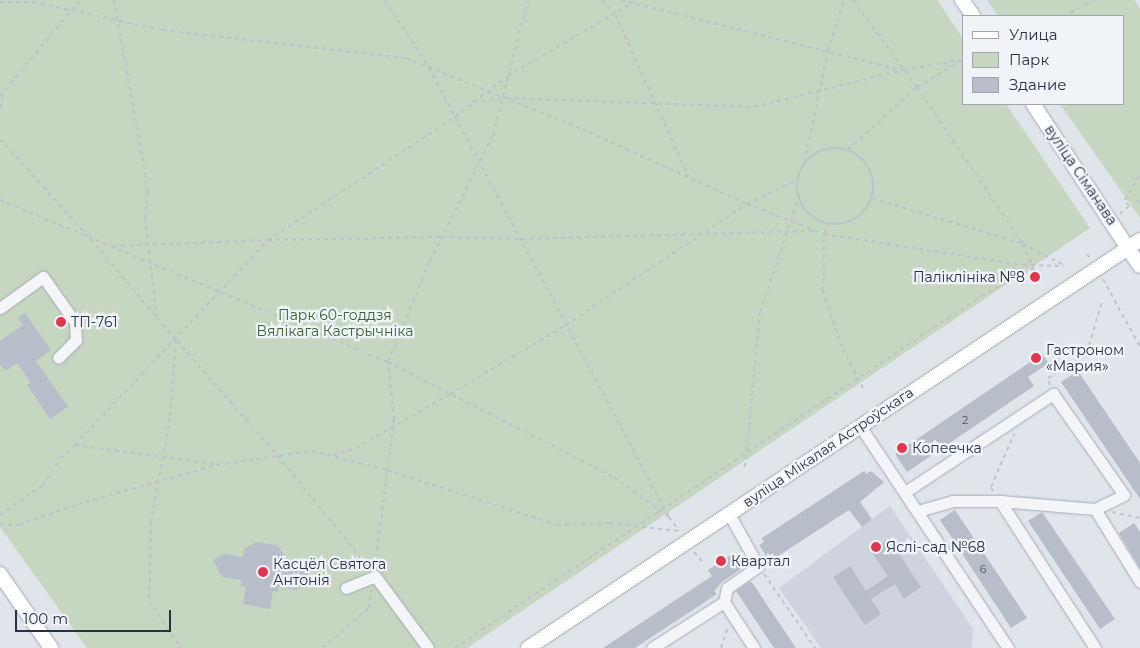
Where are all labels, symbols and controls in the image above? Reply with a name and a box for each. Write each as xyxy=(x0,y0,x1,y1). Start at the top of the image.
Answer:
legend xyxy=(962,15,1125,105)
text: Улица xyxy=(1009,25,1057,44)
text: Парк xyxy=(1009,50,1049,69)
text: Здание xyxy=(1009,75,1067,94)
street label: вуліца Сіманава xyxy=(1041,122,1121,228)
place label: Паліклініка №8 xyxy=(913,269,1025,285)
marker: Паліклініка №8 xyxy=(1029,271,1041,283)
park label: Парк 60-годдзя Вялікага Кастрычніка xyxy=(257,307,413,340)
place label: ТП-761 xyxy=(71,314,118,330)
marker: ТП-761 xyxy=(55,316,67,328)
place label: Гастроном «Мария» xyxy=(1046,342,1124,374)
marker: Гастроном «Мария» xyxy=(1030,352,1042,364)
street label: вуліца Мікалая Астроўскага xyxy=(740,384,916,510)
house number: 2 xyxy=(962,413,968,427)
place label: Копеечка xyxy=(912,440,982,456)
marker: Копеечка xyxy=(896,442,908,454)
place label: Яслі-сад №68 xyxy=(886,539,985,555)
marker: Яслі-сад №68 xyxy=(870,541,882,553)
place label: Квартал xyxy=(731,553,790,569)
marker: Квартал xyxy=(715,555,727,567)
place label: Касцёл Святога Антонія xyxy=(273,556,386,588)
house number: 6 xyxy=(980,562,986,576)
marker: Касцёл Святога Антонія xyxy=(257,566,269,578)
scale bar xyxy=(18,600,174,632)
text: 100 m xyxy=(23,609,68,628)

